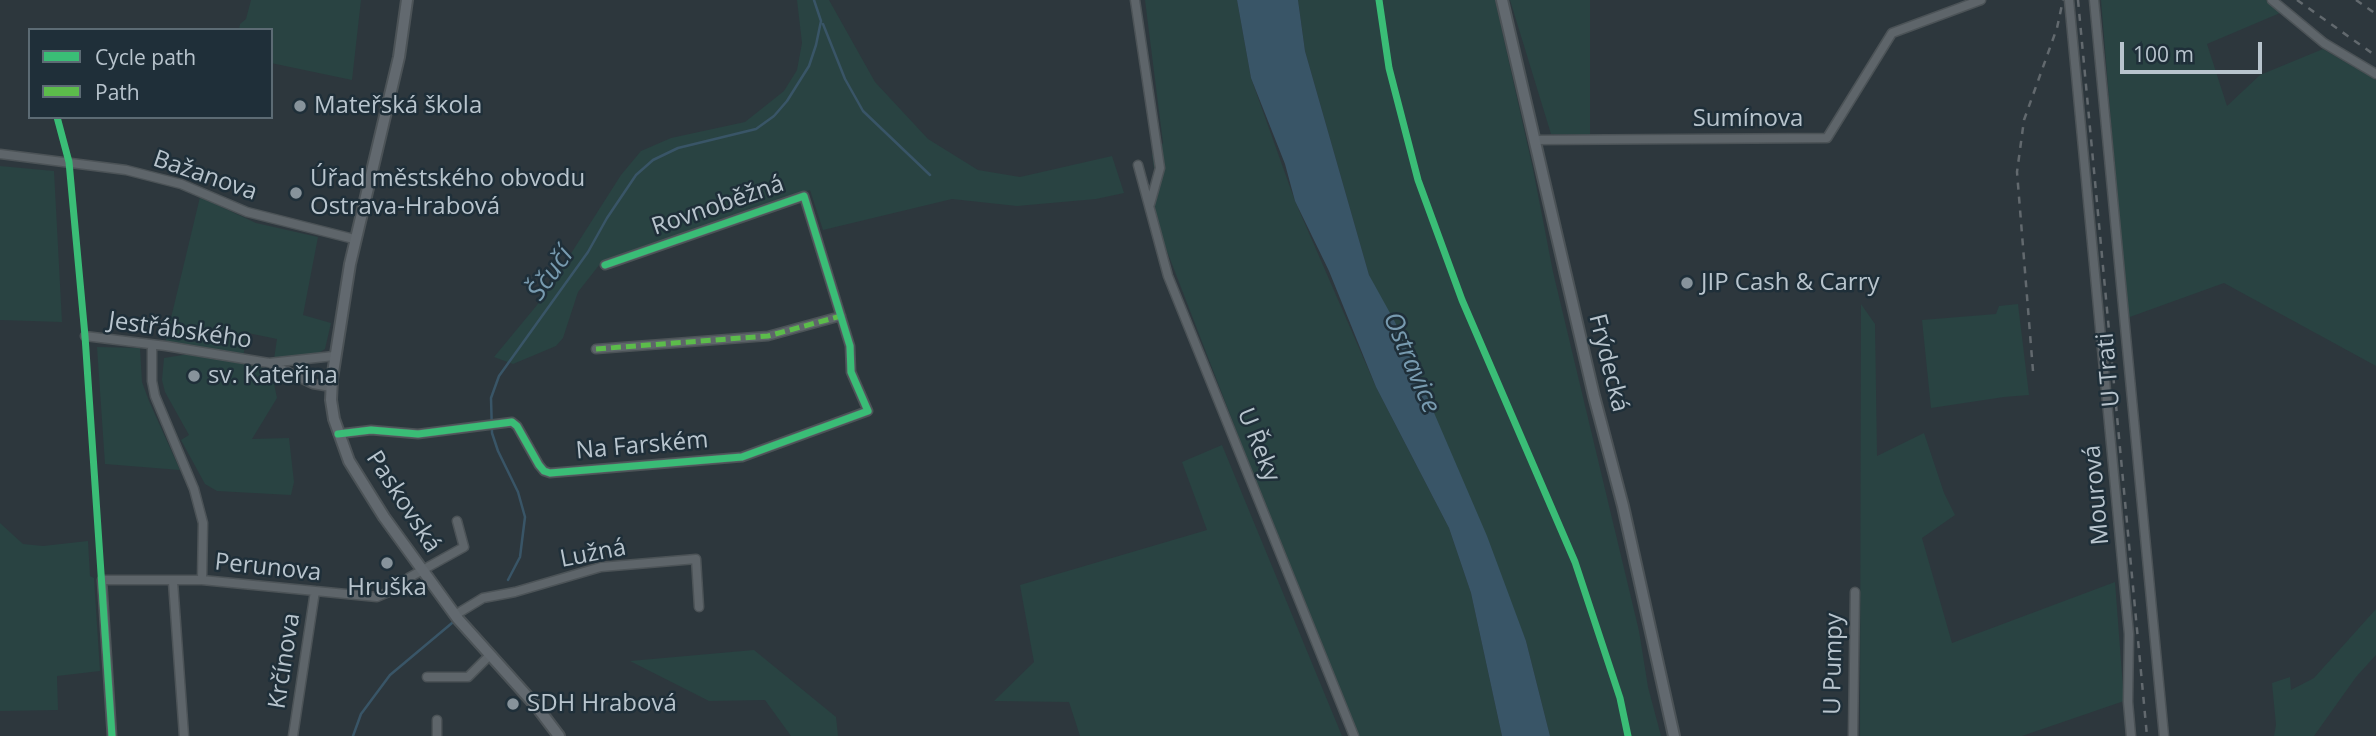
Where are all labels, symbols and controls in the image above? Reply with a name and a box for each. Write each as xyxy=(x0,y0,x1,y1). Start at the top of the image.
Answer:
legend xyxy=(28,28,273,119)
scale bar xyxy=(2124,28,2266,72)
text: 100 m xyxy=(2133,40,2194,68)
text: Cycle path xyxy=(95,43,196,71)
text: Path xyxy=(95,78,140,106)
place label: Mateřská škola xyxy=(314,92,482,120)
marker: Mateřská škola xyxy=(292,98,308,114)
street label: Sumínova xyxy=(1693,105,1803,133)
street label: Bažanova xyxy=(149,145,261,207)
place label: Úřad městského obvodu Ostrava-Hrabová xyxy=(310,165,585,221)
street label: Rovnoběžná xyxy=(648,170,788,242)
marker: Úřad městského obvodu Ostrava-Hrabová xyxy=(288,185,304,201)
water label: Ščučí xyxy=(522,241,580,307)
place label: JIP Cash & Carry xyxy=(1701,269,1879,297)
marker: JIP Cash & Carry xyxy=(1679,275,1695,291)
street label: Jestřábského xyxy=(106,307,254,355)
water label: Ostravice xyxy=(1376,308,1446,418)
street label: Frýdecká xyxy=(1582,311,1634,415)
street label: U Trati xyxy=(2091,332,2127,408)
place label: sv. Kateřina xyxy=(208,362,338,390)
marker: sv. Kateřina xyxy=(186,368,202,384)
street label: U Řeky xyxy=(1230,404,1286,486)
street label: Na Farském xyxy=(575,426,709,466)
street label: Mourová xyxy=(2078,444,2116,546)
street label: Paskovská xyxy=(359,446,447,558)
street label: Lužná xyxy=(558,534,628,574)
street label: Perunova xyxy=(213,548,323,588)
marker: Hruška xyxy=(379,555,395,571)
place label: Hruška xyxy=(347,574,427,602)
street label: Krčínova xyxy=(263,611,307,711)
street label: U Pumpy xyxy=(1819,613,1849,715)
place label: SDH Hrabová xyxy=(527,690,677,718)
marker: SDH Hrabová xyxy=(505,696,521,712)

